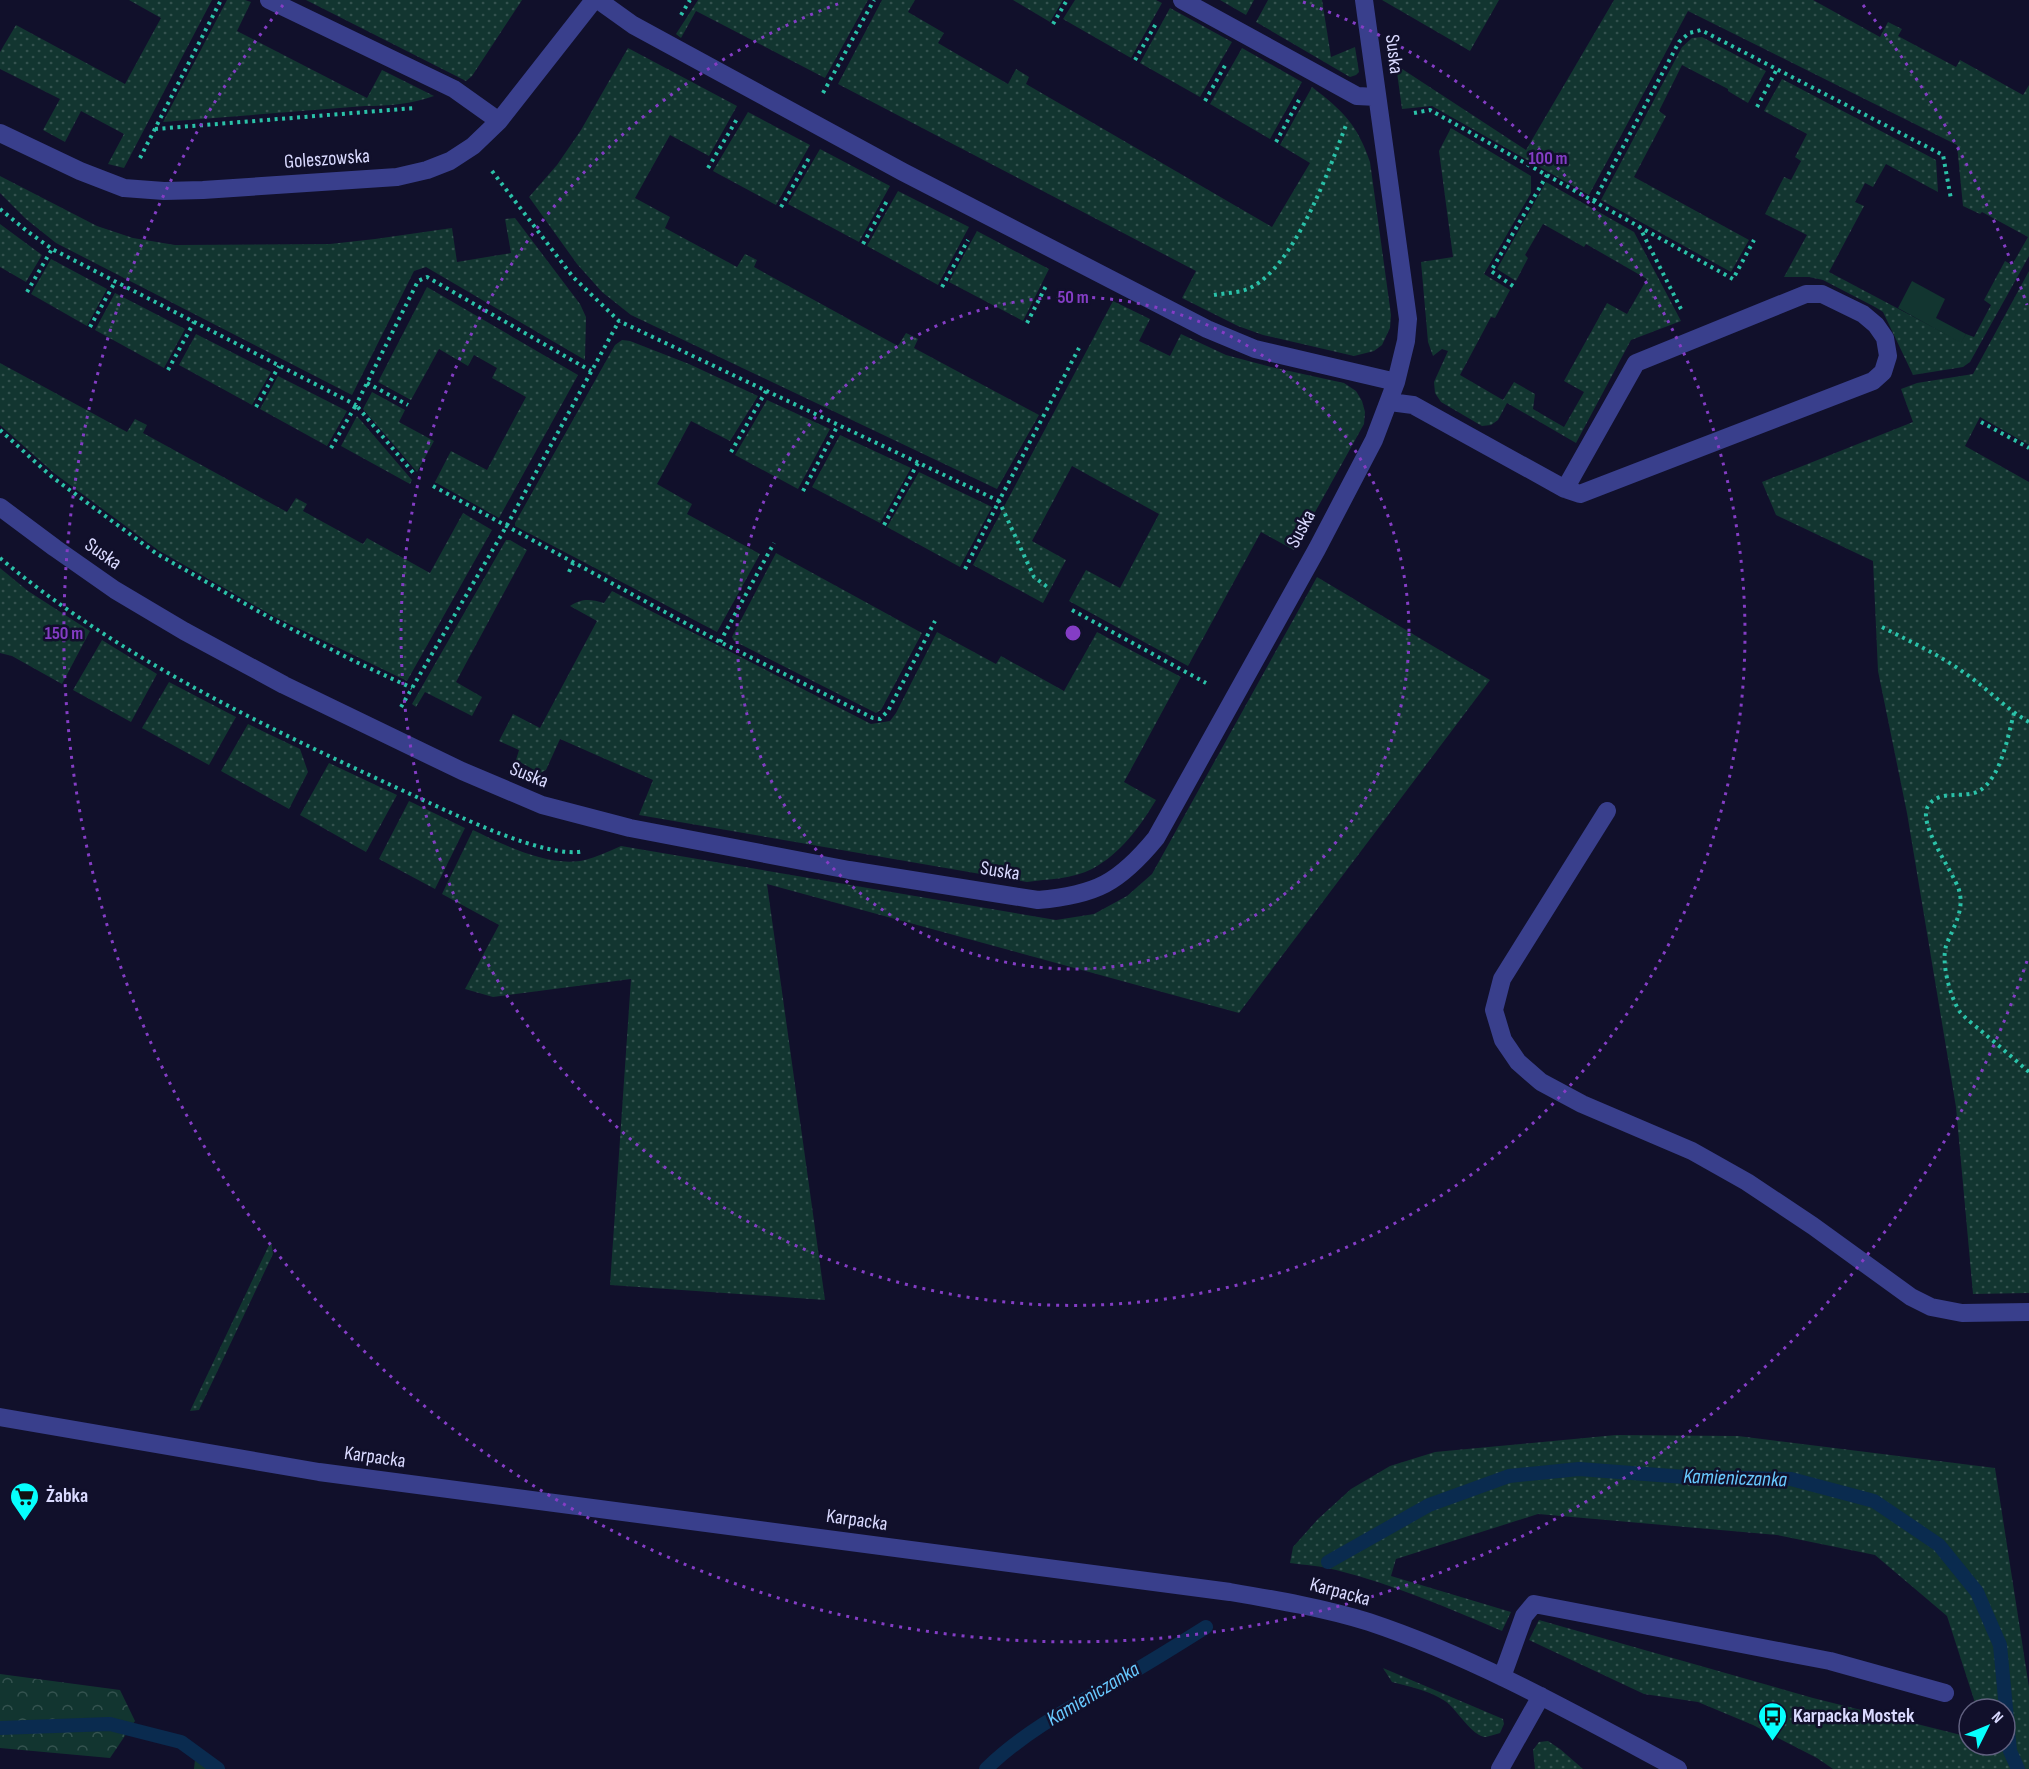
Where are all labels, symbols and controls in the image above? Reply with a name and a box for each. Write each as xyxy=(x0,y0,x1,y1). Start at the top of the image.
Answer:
street label: Suska xyxy=(1380,33,1408,75)
street label: Goleszowska xyxy=(283,144,371,174)
text: 100 m xyxy=(1529,148,1568,169)
text: 50 m xyxy=(1057,287,1089,308)
street label: Suska xyxy=(1281,506,1321,552)
street label: Suska xyxy=(80,533,126,575)
text: 150 m xyxy=(45,623,83,644)
centre of rings xyxy=(1063,623,1083,643)
street label: Suska xyxy=(506,756,552,794)
street label: Suska xyxy=(979,856,1021,886)
street label: Karpacka xyxy=(343,1441,407,1473)
water label: Kamieniczanka xyxy=(1683,1464,1788,1492)
supermarket icon: Żabka xyxy=(9,1480,41,1522)
place label: Żabka xyxy=(46,1484,88,1508)
street label: Karpacka xyxy=(825,1504,889,1536)
street label: Karpacka xyxy=(1307,1572,1373,1612)
water label: Kamieniczanka xyxy=(1042,1656,1144,1731)
north arrow xyxy=(1957,1697,2017,1757)
bus stop icon: Karpacka Mostek xyxy=(1756,1700,1788,1742)
place label: Karpacka Mostek xyxy=(1793,1704,1915,1728)
text: N xyxy=(1987,1708,2007,1727)

